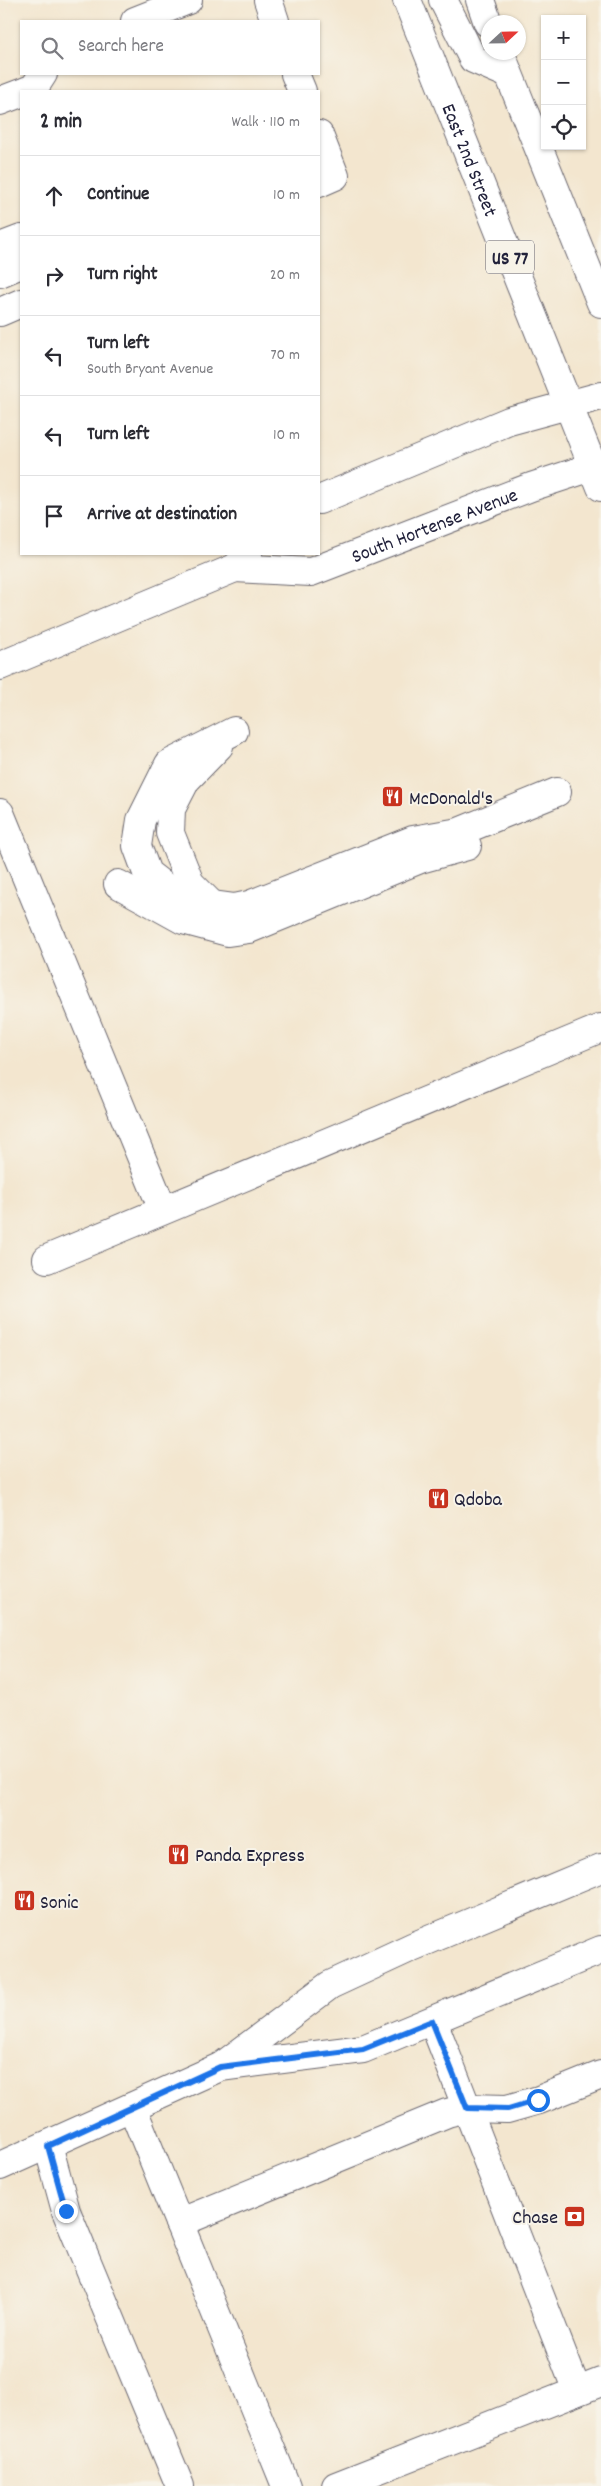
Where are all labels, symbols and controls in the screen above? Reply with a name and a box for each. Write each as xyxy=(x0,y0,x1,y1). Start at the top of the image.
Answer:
north arrow xyxy=(481,15,526,60)
map controls xyxy=(541,15,586,150)
button: + xyxy=(541,15,586,60)
search box xyxy=(20,20,320,75)
icon: search xyxy=(38,34,66,62)
text: Search here xyxy=(78,34,164,61)
button: − xyxy=(541,60,586,105)
street label: East 2nd Street xyxy=(433,100,503,222)
button: locate xyxy=(541,105,586,150)
text: 2 min xyxy=(40,108,82,138)
text: Walk · 110 m xyxy=(232,111,300,134)
icon: ahead xyxy=(40,182,68,210)
text: Continue xyxy=(87,182,149,209)
text: 10 m xyxy=(273,184,300,207)
road number: US 77 xyxy=(486,240,534,274)
icon: right xyxy=(40,262,68,290)
text: Turn right xyxy=(87,262,158,289)
text: 20 m xyxy=(270,264,300,287)
text: Turn left xyxy=(87,331,150,358)
icon: left xyxy=(40,342,68,370)
text: 70 m xyxy=(270,344,300,367)
text: South Bryant Avenue xyxy=(87,358,213,381)
icon: left xyxy=(40,422,68,450)
text: Turn left xyxy=(87,422,150,449)
text: 10 m xyxy=(273,424,300,447)
street label: South Hortense Avenue xyxy=(348,482,522,572)
icon: arrive xyxy=(40,502,68,530)
text: Arrive at destination xyxy=(87,502,237,529)
restaurant icon: McDonald's xyxy=(381,785,405,809)
place label: McDonald's xyxy=(409,786,493,814)
restaurant icon: Qdoba xyxy=(426,1486,450,1510)
place label: Qdoba xyxy=(454,1487,503,1515)
restaurant icon: Panda Express xyxy=(167,1842,191,1866)
place label: Panda Express xyxy=(195,1843,305,1871)
restaurant icon: Sonic xyxy=(12,1889,36,1913)
place label: Sonic xyxy=(40,1890,79,1918)
route start xyxy=(527,2089,550,2112)
route end xyxy=(55,2200,78,2223)
bank icon: Chase xyxy=(562,2204,586,2228)
place label: Chase xyxy=(512,2205,558,2233)

